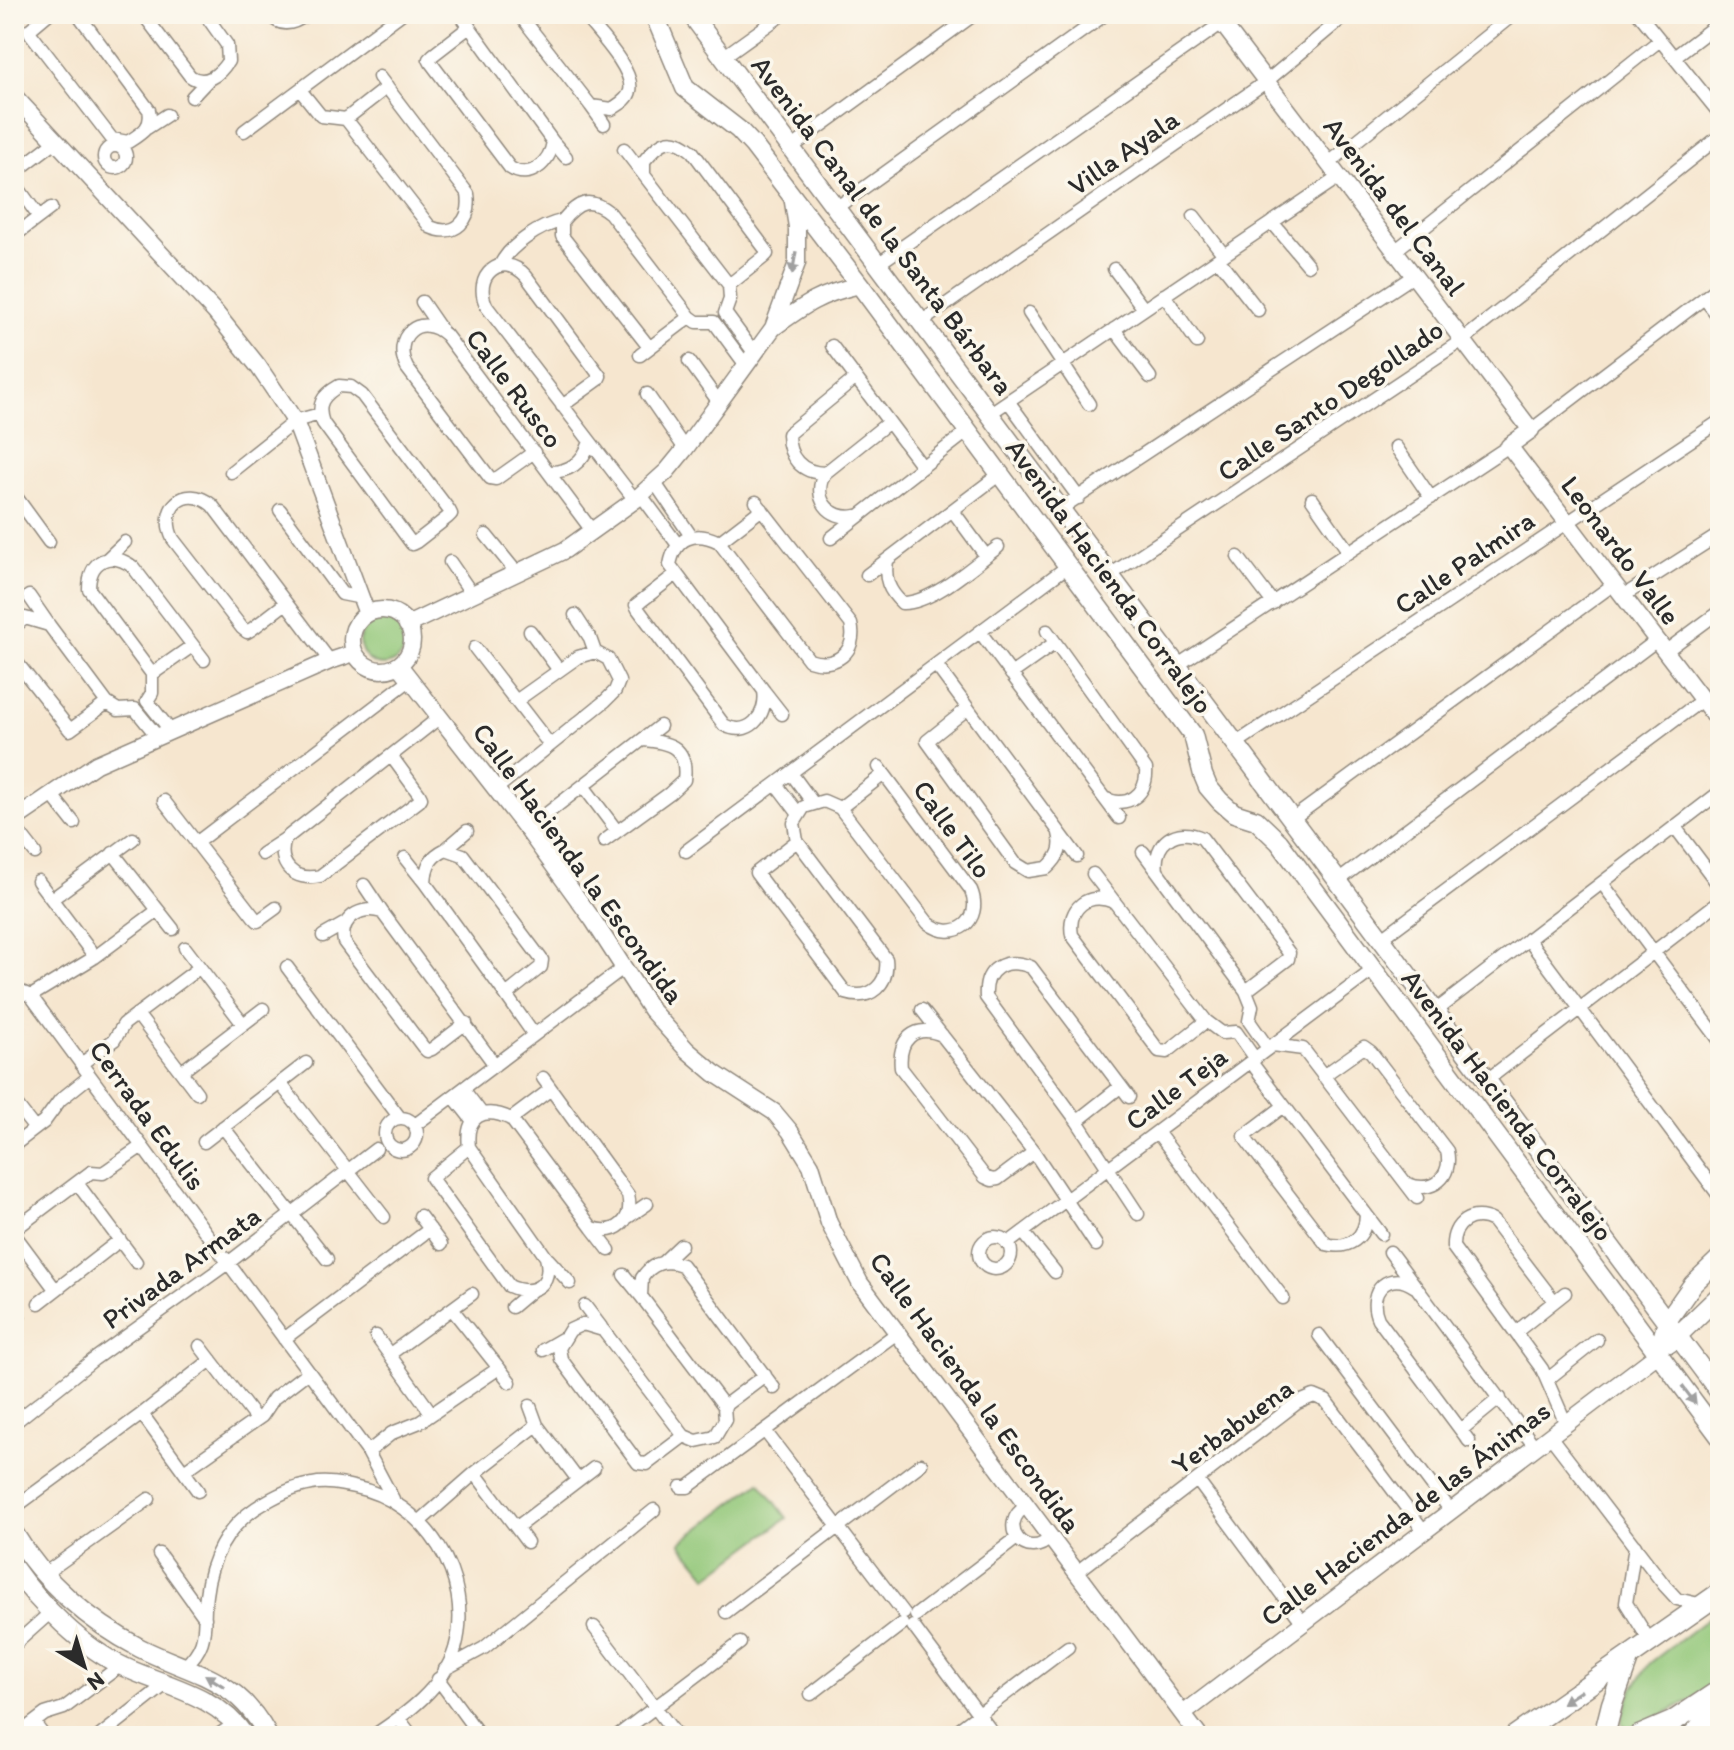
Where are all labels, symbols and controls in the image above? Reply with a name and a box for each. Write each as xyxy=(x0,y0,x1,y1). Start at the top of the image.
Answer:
street label: Avenida Canal de la Santa Bárbara xyxy=(744,49,1022,401)
street label: Villa Ayala xyxy=(1061,101,1185,203)
street label: Avenida del Canal xyxy=(1317,110,1473,302)
one-way arrow xyxy=(788,250,800,275)
street label: Calle Santo Degollado xyxy=(1211,312,1449,488)
street label: Calle Rusco xyxy=(459,321,571,455)
street label: Avenida Hacienda Corralejo xyxy=(999,432,1221,720)
street label: Leonardo Valle xyxy=(1554,469,1688,631)
street label: Calle Palmira xyxy=(1388,503,1541,621)
street label: Calle Hacienda la Escondida xyxy=(466,716,693,1010)
street label: Calle Tilo xyxy=(906,773,1000,885)
street label: Avenida Hacienda Corralejo xyxy=(1395,962,1621,1248)
street label: Cerrada Edulis xyxy=(82,1033,214,1197)
street label: Calle Teja xyxy=(1118,1038,1234,1137)
street label: Privada Armata xyxy=(95,1198,267,1336)
street label: Calle Hacienda la Escondida xyxy=(863,1245,1090,1539)
street label: Yerbabuena xyxy=(1165,1370,1300,1481)
one-way arrow xyxy=(1680,1385,1696,1406)
street label: Calle Hacienda de las Ánimas xyxy=(1253,1393,1557,1633)
north arrow xyxy=(44,1626,124,1706)
text: N xyxy=(82,1666,110,1697)
one-way arrow xyxy=(204,1674,226,1688)
one-way arrow xyxy=(1561,1689,1582,1704)

